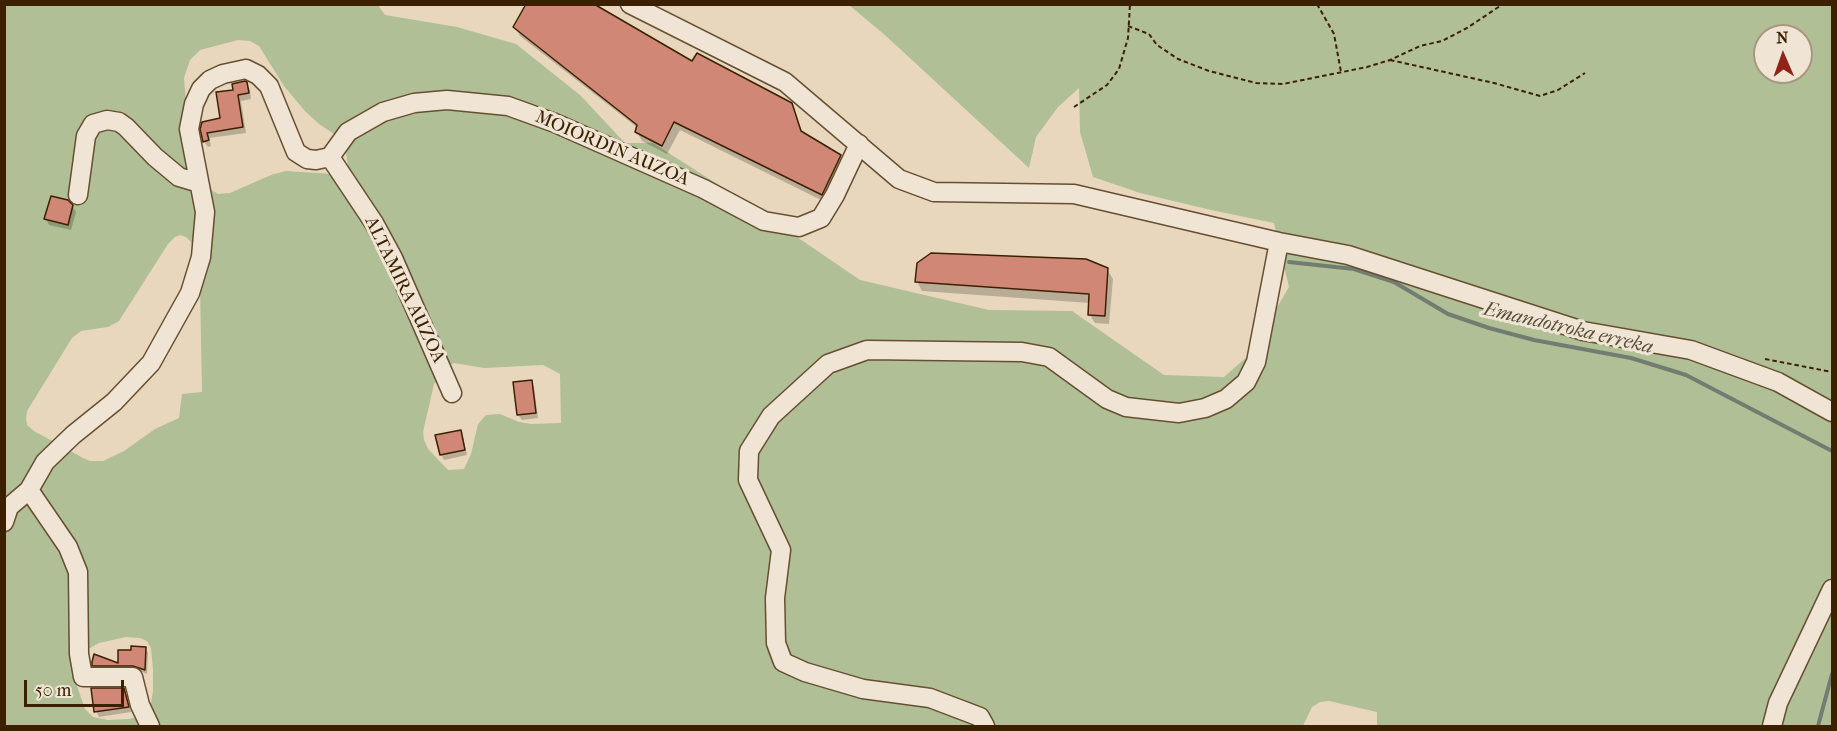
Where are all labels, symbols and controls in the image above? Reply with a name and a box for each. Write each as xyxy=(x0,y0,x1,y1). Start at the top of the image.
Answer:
north arrow xyxy=(1753,24,1813,84)
text: N xyxy=(1776,28,1789,47)
street label: MOIORDIN AUZOA xyxy=(532,107,692,191)
street label: ALTAMIRA AUZOA xyxy=(359,213,449,367)
water label: Emandotroka erreka xyxy=(1481,298,1655,360)
scale bar xyxy=(27,668,128,706)
text: 50 m xyxy=(35,680,71,701)

